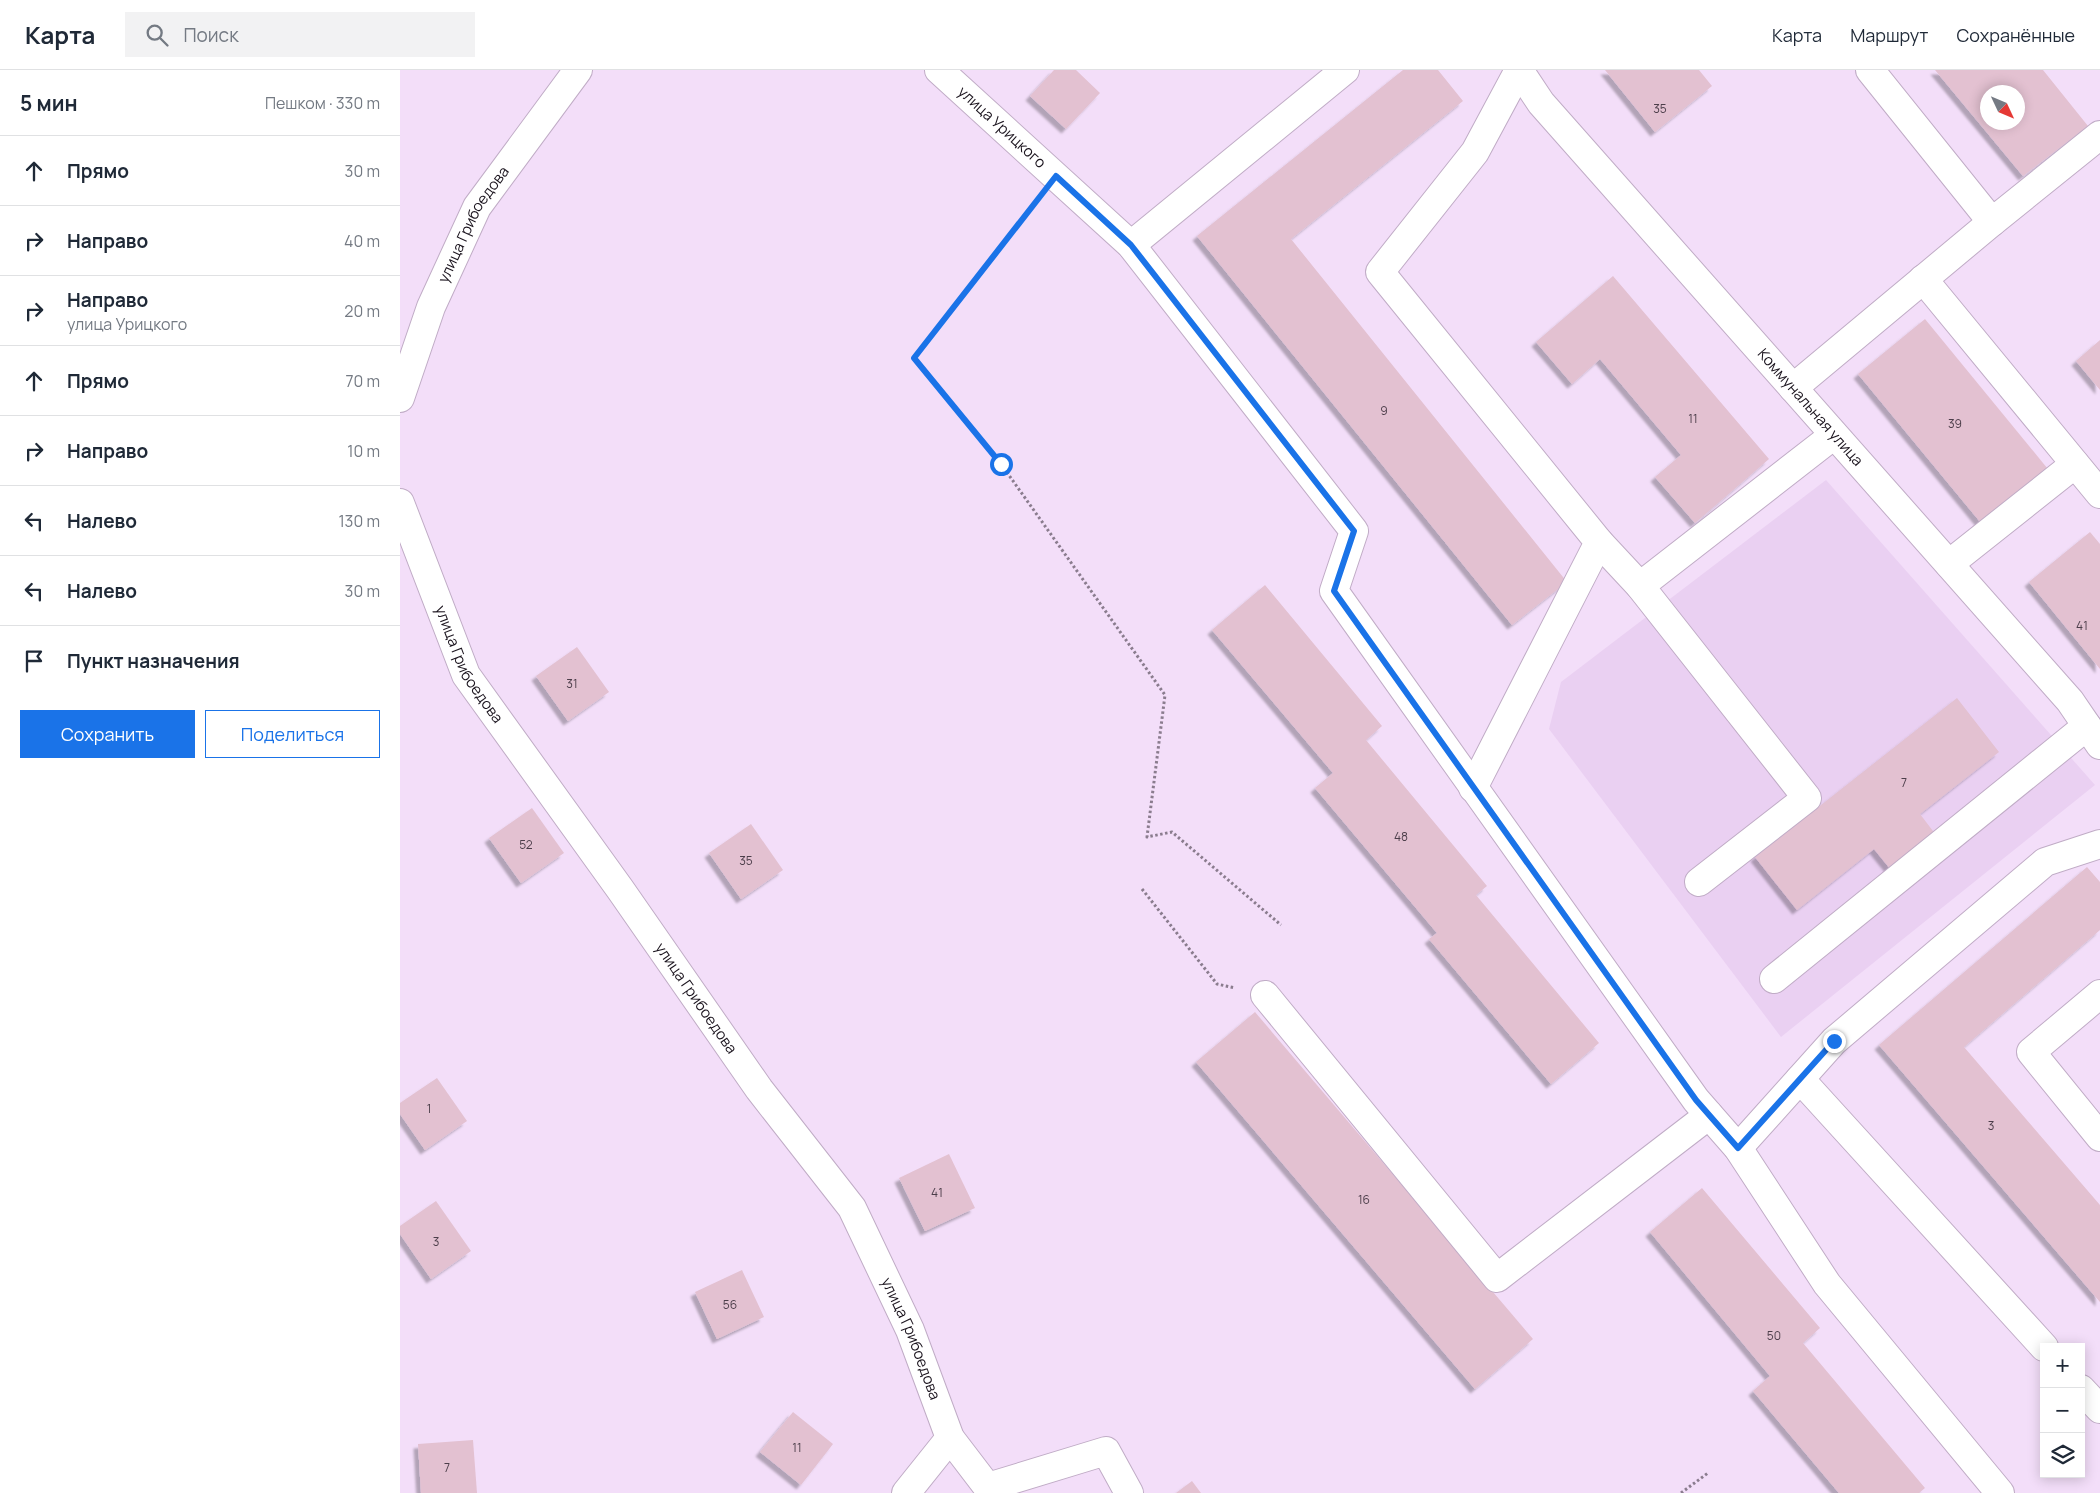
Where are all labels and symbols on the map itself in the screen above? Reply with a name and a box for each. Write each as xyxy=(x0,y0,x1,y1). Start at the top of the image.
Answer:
street label: улица Урицкого xyxy=(953,81,1051,173)
north arrow xyxy=(1980,85,2025,130)
house number: 35 xyxy=(1653,100,1667,117)
street label: улица Грибоедова xyxy=(433,162,514,286)
street label: Коммунальная улица xyxy=(1753,344,1868,470)
house number: 9 xyxy=(1380,402,1388,419)
house number: 11 xyxy=(1688,410,1698,427)
house number: 39 xyxy=(1948,415,1962,432)
route start xyxy=(990,453,1013,476)
street label: улица Грибоедова xyxy=(430,602,508,727)
house number: 41 xyxy=(2076,617,2088,634)
house number: 31 xyxy=(566,675,578,692)
house number: 7 xyxy=(1901,774,1907,791)
house number: 48 xyxy=(1394,828,1408,845)
house number: 52 xyxy=(519,836,533,853)
house number: 35 xyxy=(739,852,753,869)
street label: улица Грибоедова xyxy=(650,938,742,1058)
route end xyxy=(1823,1030,1846,1053)
house number: 1 xyxy=(427,1100,431,1117)
house number: 3 xyxy=(1988,1117,1994,1134)
house number: 41 xyxy=(931,1184,943,1201)
house number: 16 xyxy=(1358,1191,1370,1208)
house number: 3 xyxy=(433,1233,439,1250)
street label: улица Грибоедова xyxy=(877,1274,946,1403)
house number: 56 xyxy=(723,1296,737,1313)
house number: 50 xyxy=(1767,1327,1781,1344)
house number: 11 xyxy=(792,1439,802,1456)
house number: 7 xyxy=(444,1459,450,1476)

